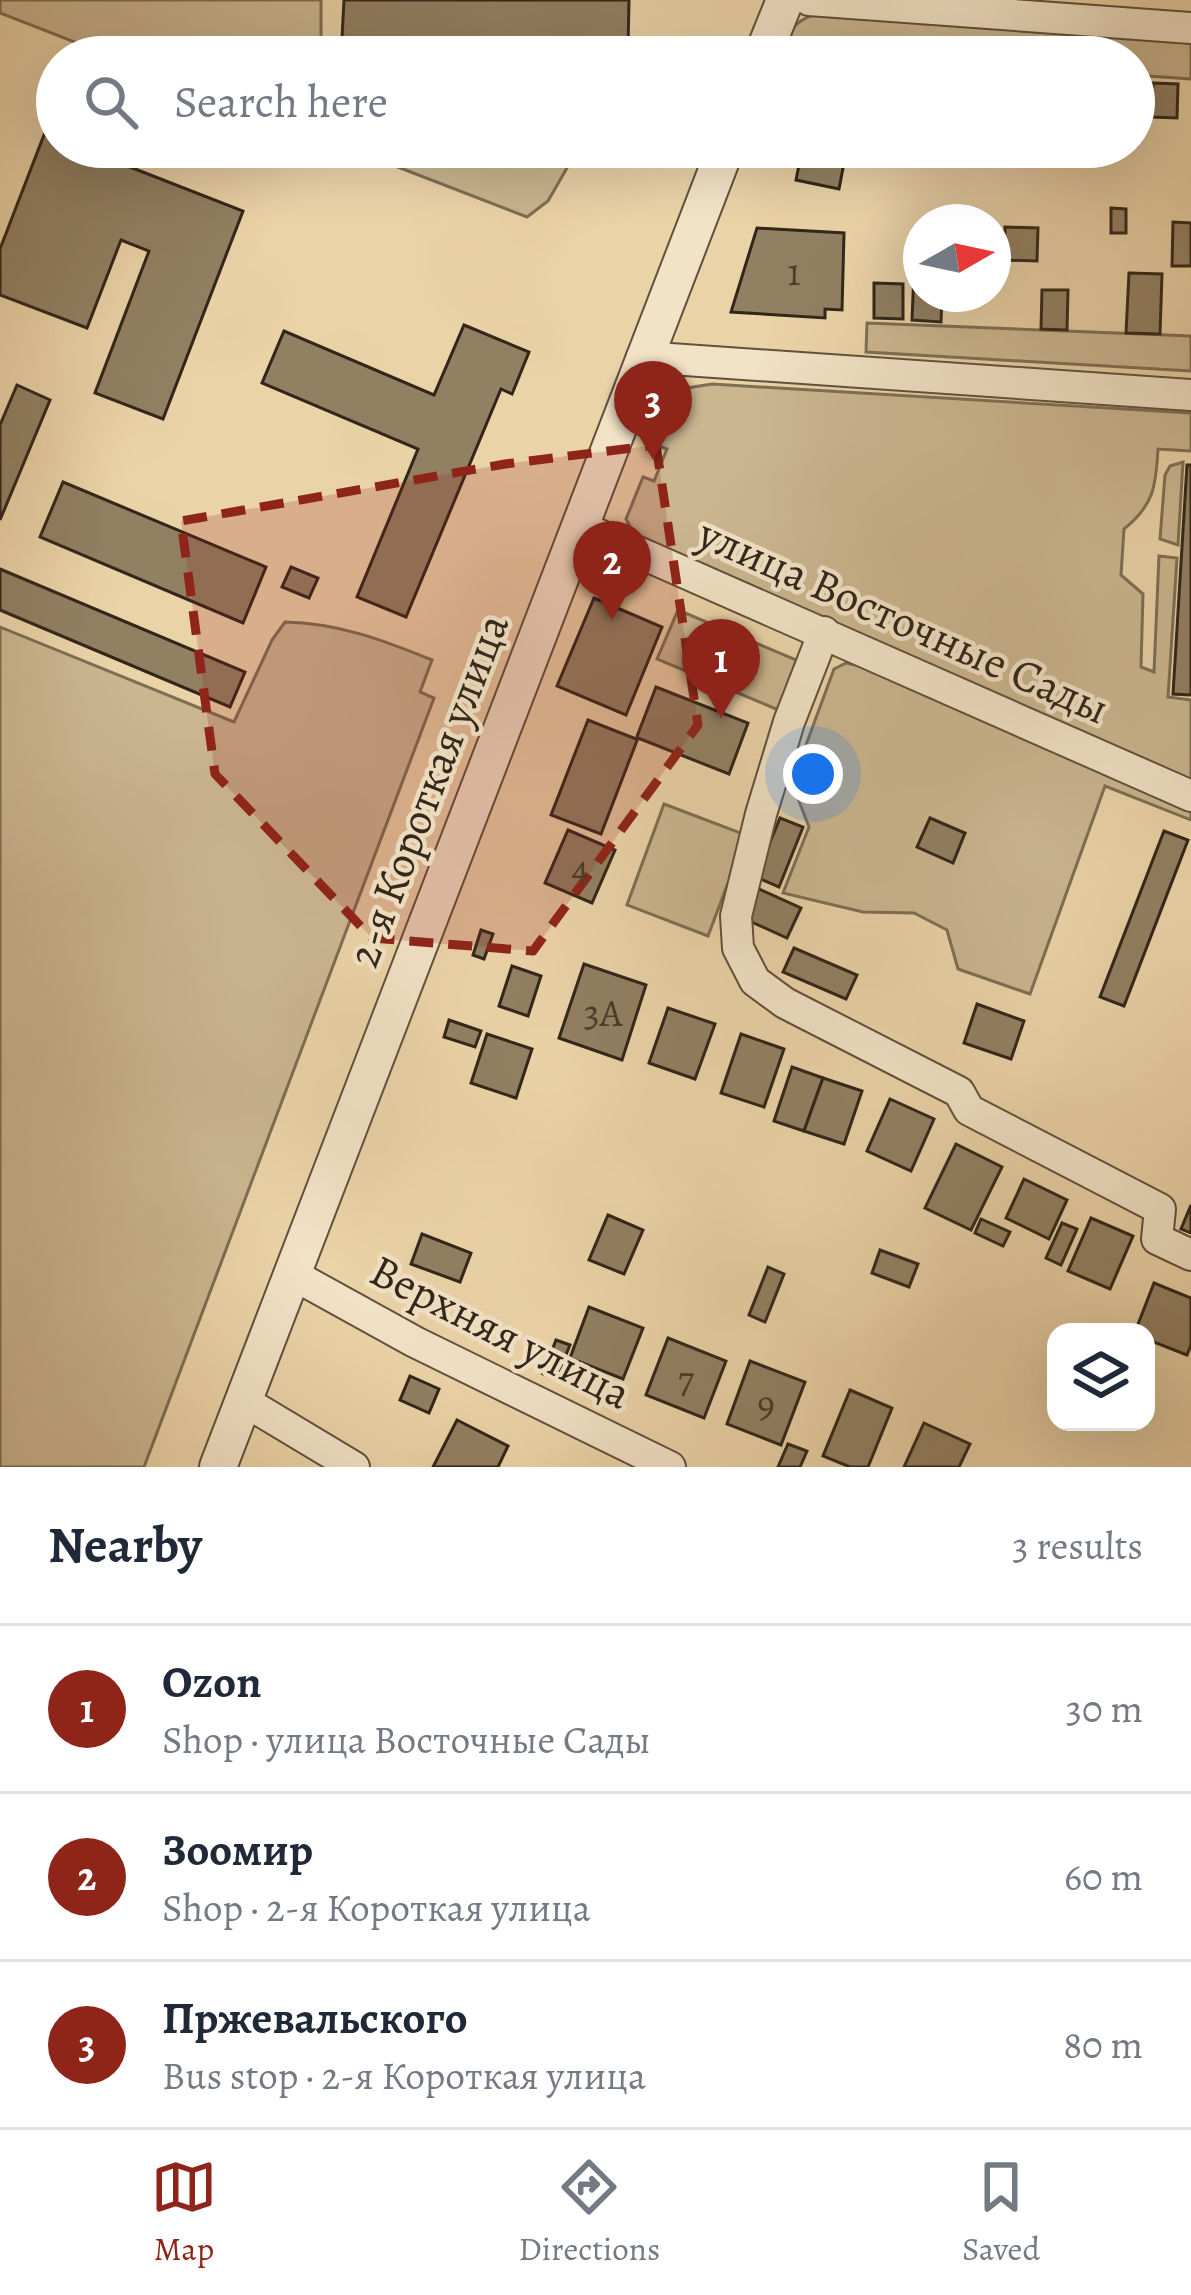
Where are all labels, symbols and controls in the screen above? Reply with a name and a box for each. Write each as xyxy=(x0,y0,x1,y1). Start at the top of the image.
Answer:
search box xyxy=(36,36,1155,168)
icon: search xyxy=(78,69,144,135)
text: Search here xyxy=(174,71,388,133)
north arrow xyxy=(903,204,1011,312)
house number: 1 xyxy=(787,245,801,298)
pin: 3 xyxy=(614,361,692,460)
street label: улица Восточные Сады xyxy=(688,502,1119,739)
pin: 2 xyxy=(573,521,651,620)
street label: 2-я Короткая улица xyxy=(332,605,524,976)
pin: 1 xyxy=(682,619,760,718)
your location xyxy=(783,744,843,804)
house number: 4 xyxy=(571,841,589,894)
house number: 3А xyxy=(583,986,624,1039)
street label: Верхняя улица xyxy=(359,1240,642,1424)
map controls xyxy=(1047,1323,1155,1431)
button: layers xyxy=(1047,1323,1155,1431)
house number: 7 xyxy=(678,1352,695,1405)
house number: 9 xyxy=(757,1377,775,1430)
text: Nearby xyxy=(48,1510,202,1580)
text: 3 results xyxy=(1012,1519,1143,1572)
text: Ozon xyxy=(162,1651,262,1713)
text: 1 xyxy=(80,1682,94,1735)
text: 30 m xyxy=(1066,1682,1143,1735)
text: Shop · улица Восточные Сады xyxy=(162,1713,651,1766)
text: Зоомир xyxy=(162,1819,313,1881)
text: 2 xyxy=(78,1850,96,1903)
text: 60 m xyxy=(1064,1850,1143,1903)
text: Shop · 2-я Короткая улица xyxy=(162,1881,591,1934)
text: Пржевальского xyxy=(162,1987,467,2049)
text: 3 xyxy=(79,2018,95,2071)
text: 80 m xyxy=(1063,2018,1143,2071)
text: Bus stop · 2-я Короткая улица xyxy=(162,2049,646,2102)
tab: Map xyxy=(151,2154,217,2271)
tab: Directions xyxy=(519,2154,660,2271)
tab: Saved xyxy=(962,2154,1040,2271)

